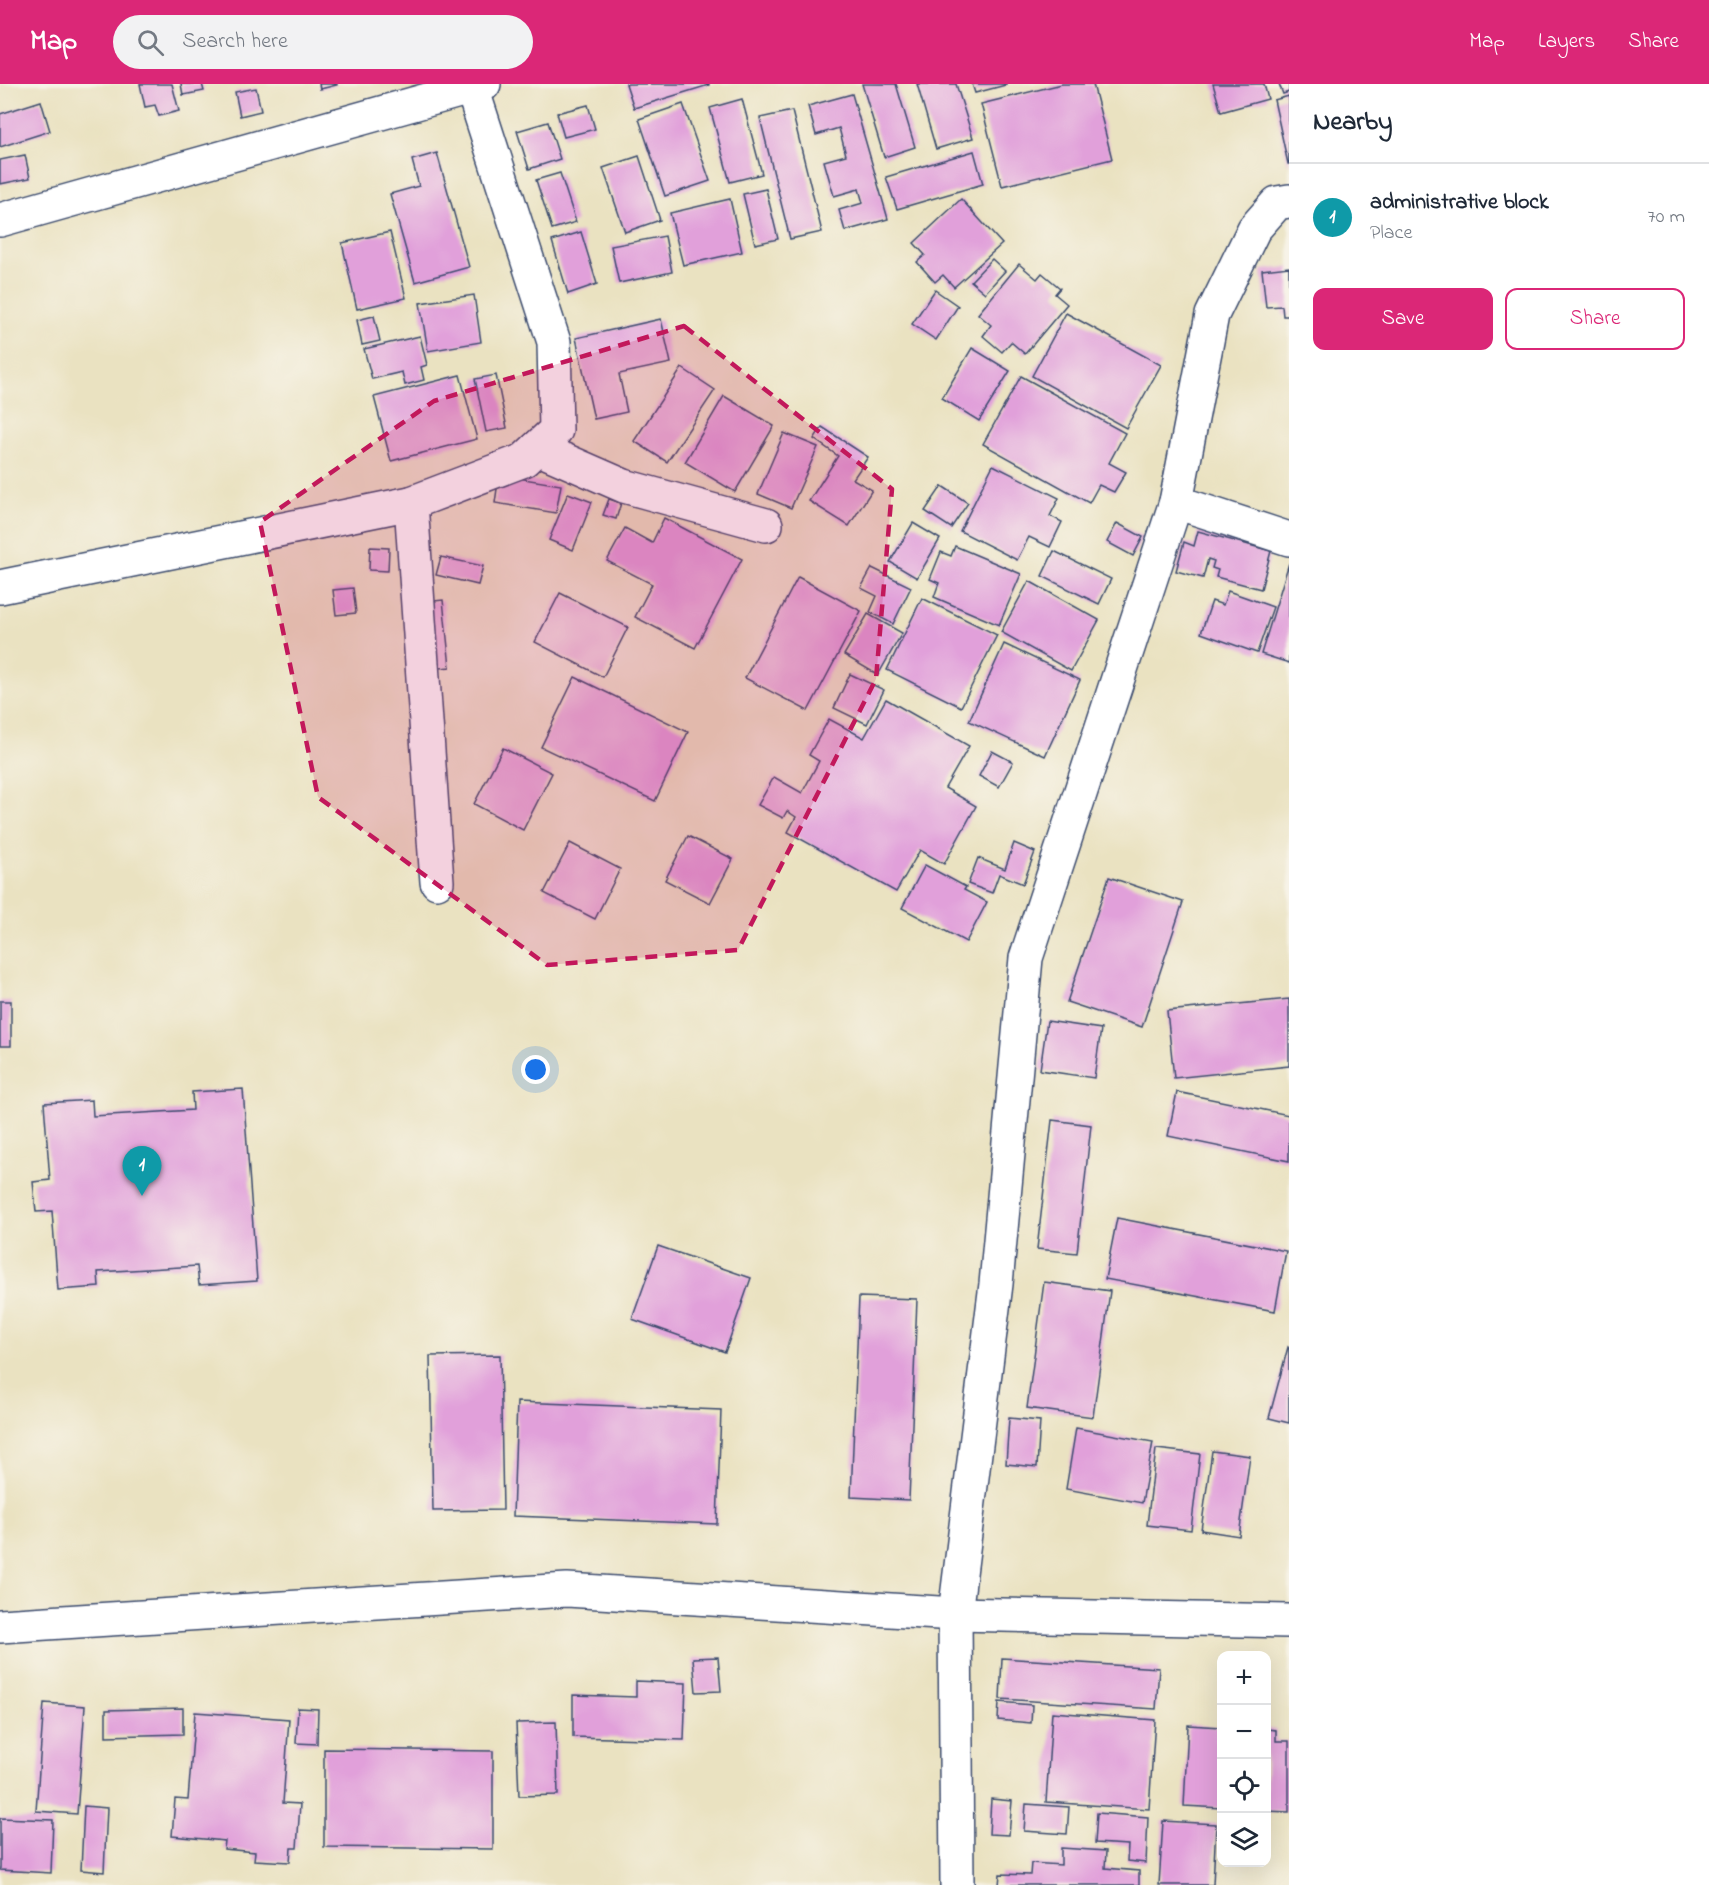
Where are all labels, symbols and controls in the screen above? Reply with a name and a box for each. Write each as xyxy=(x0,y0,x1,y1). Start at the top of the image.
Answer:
search box xyxy=(113,15,533,69)
text: Map xyxy=(30,22,77,63)
icon: search xyxy=(134,26,167,59)
text: Search here xyxy=(182,26,288,58)
text: Map xyxy=(1469,27,1505,57)
text: Layers xyxy=(1538,27,1595,57)
text: Share xyxy=(1628,27,1679,57)
text: Nearby xyxy=(1313,104,1392,142)
text: administrative block xyxy=(1370,187,1549,219)
text: 1 xyxy=(1329,203,1336,232)
text: 70 m xyxy=(1648,203,1685,232)
text: Place xyxy=(1370,219,1412,248)
button: Save xyxy=(1313,288,1493,350)
button: Share xyxy=(1505,288,1685,350)
your location xyxy=(521,1055,550,1084)
pin: 1 xyxy=(122,1146,162,1196)
map controls xyxy=(1217,1651,1271,1867)
button: + xyxy=(1217,1651,1271,1705)
button: − xyxy=(1217,1705,1271,1759)
button: locate xyxy=(1217,1759,1271,1813)
button: layers xyxy=(1217,1813,1271,1867)

